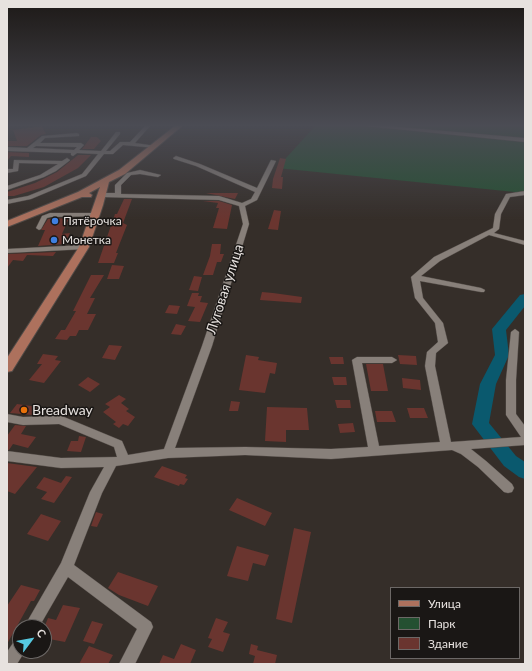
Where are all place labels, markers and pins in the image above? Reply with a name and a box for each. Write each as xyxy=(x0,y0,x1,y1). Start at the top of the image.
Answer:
place label: Пятёрочка xyxy=(63,214,122,228)
marker: Пятёрочка xyxy=(50,216,60,226)
place label: Монетка xyxy=(62,233,111,247)
marker: Монетка xyxy=(49,235,59,245)
place label: Breadway xyxy=(32,402,93,418)
marker: Breadway xyxy=(19,405,29,415)

